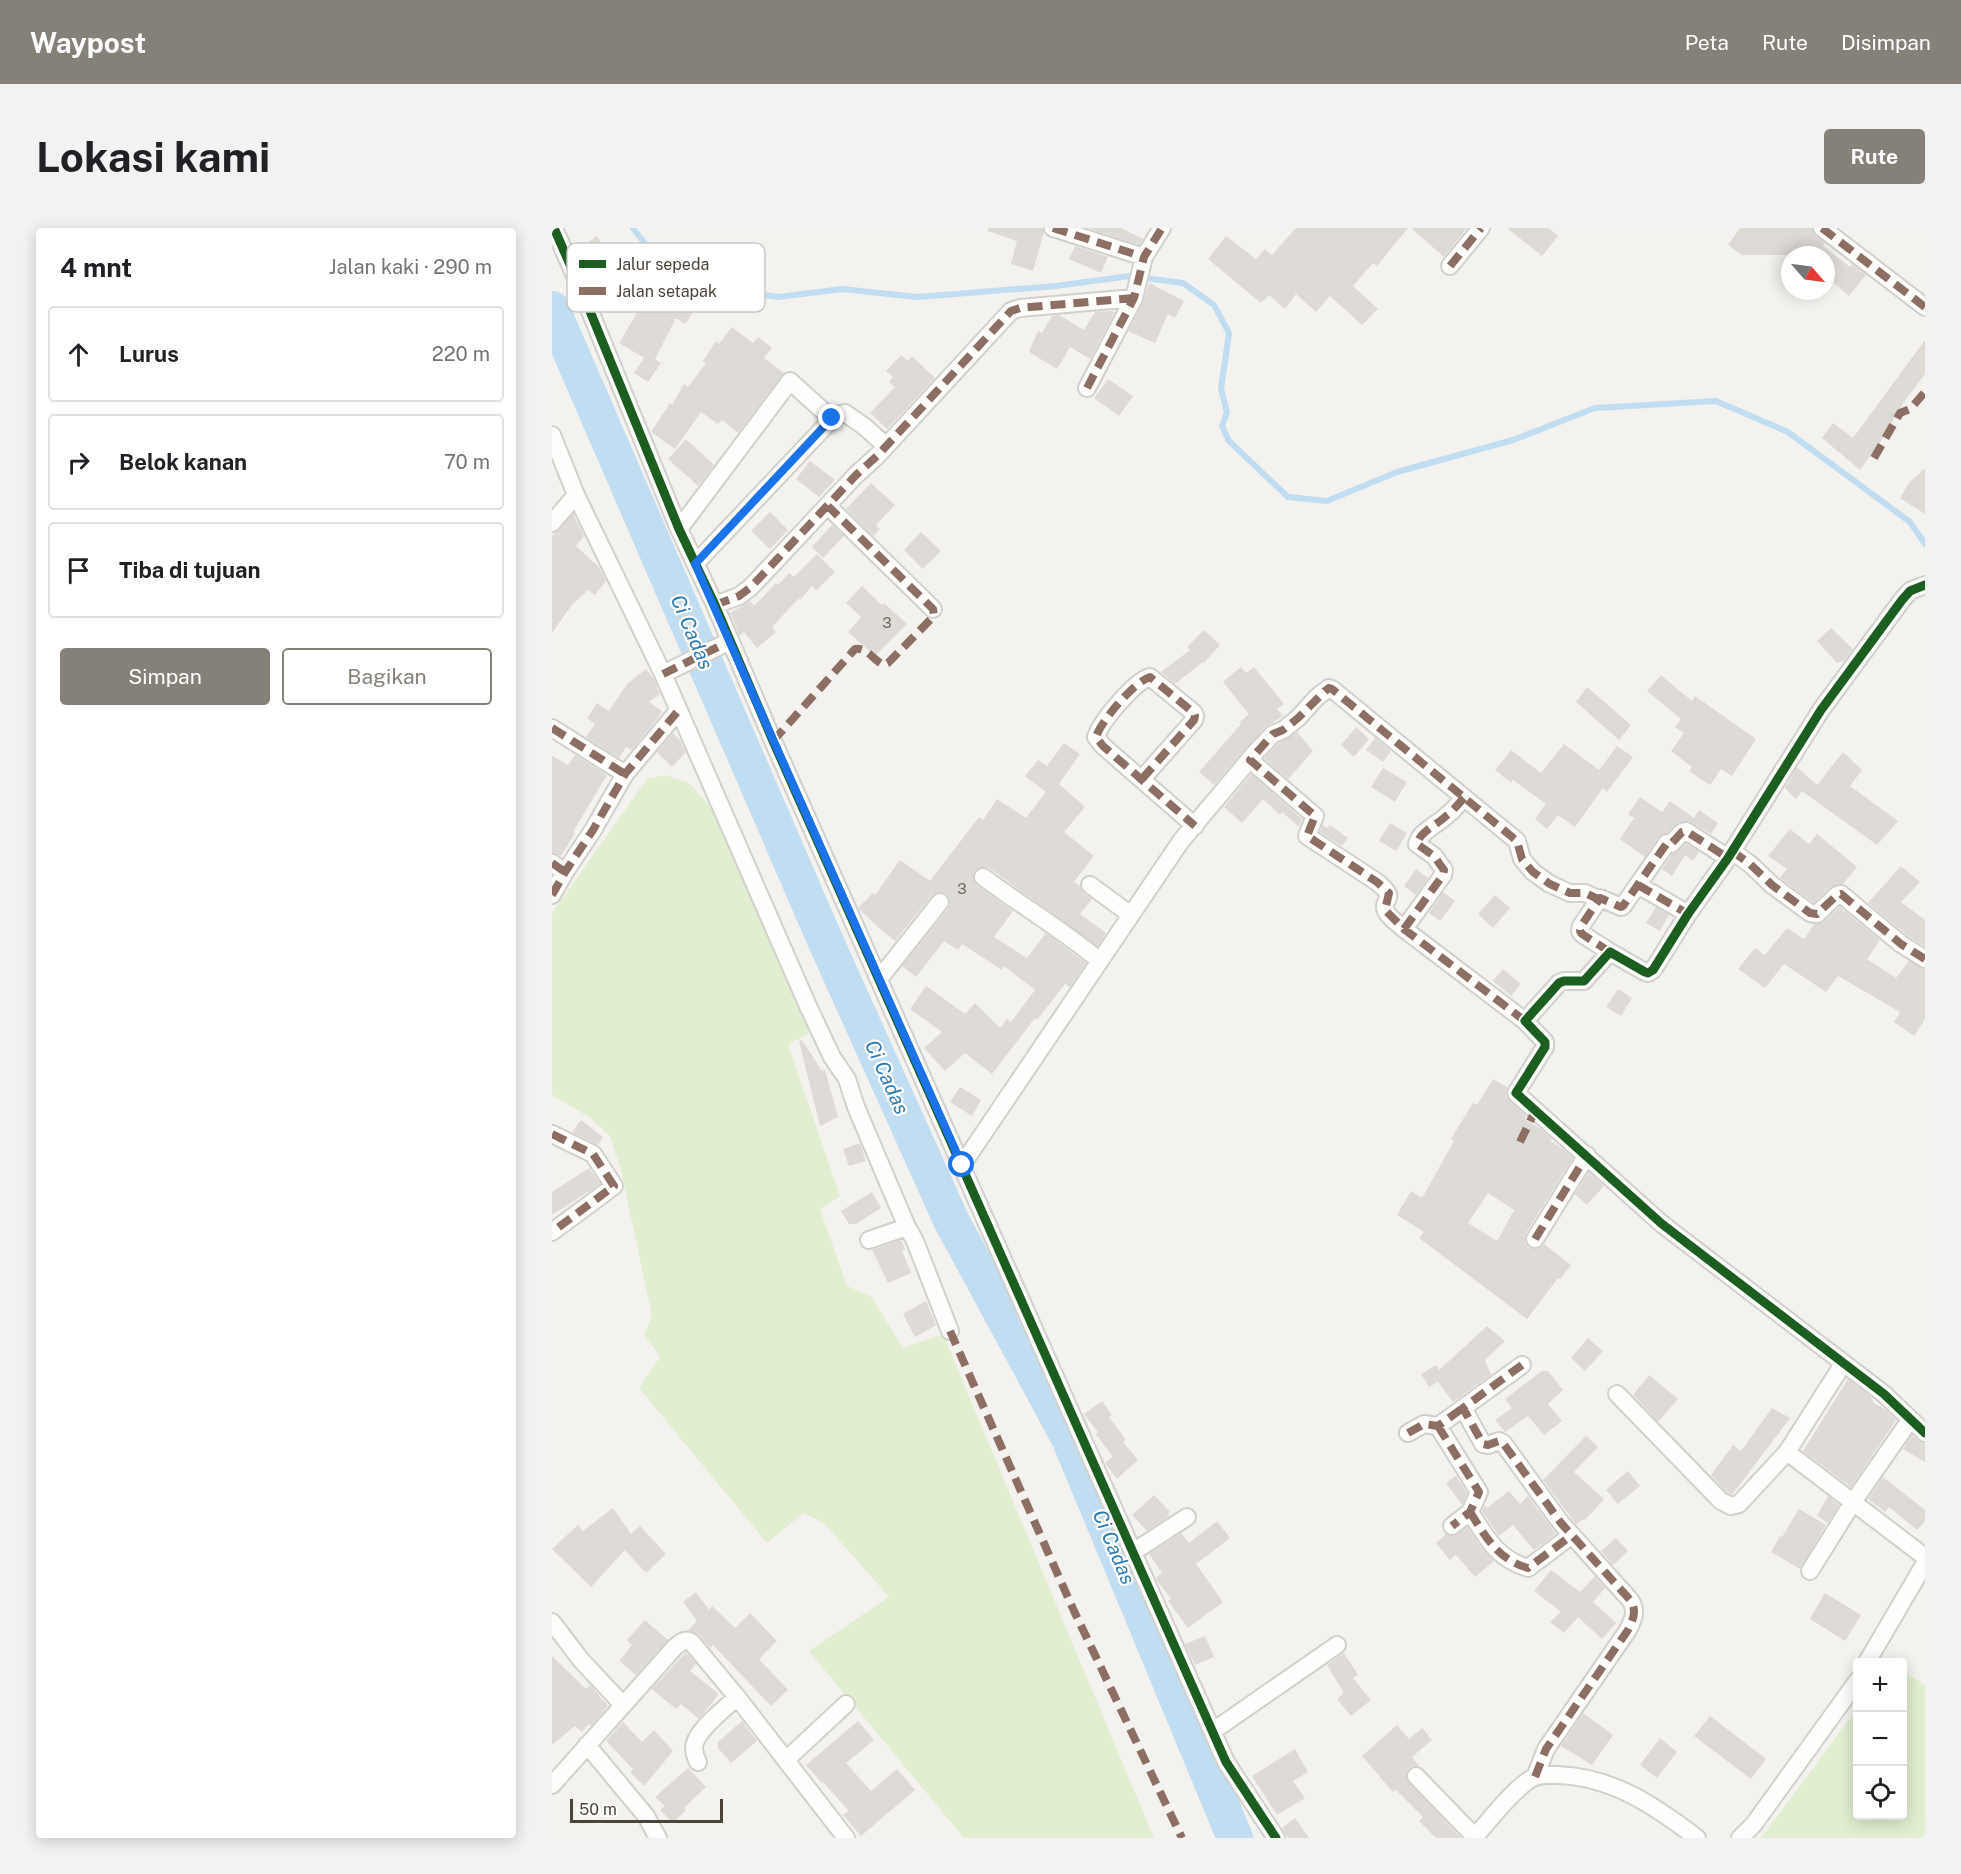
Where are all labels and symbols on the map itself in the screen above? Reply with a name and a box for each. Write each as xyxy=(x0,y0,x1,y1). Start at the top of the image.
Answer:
legend xyxy=(567,243,765,312)
north arrow xyxy=(1781,246,1835,300)
text: Jalur sepeda xyxy=(616,255,709,274)
text: Jalan setapak xyxy=(616,282,717,301)
route end xyxy=(818,404,844,430)
water label: Ci Cadas xyxy=(666,591,719,673)
house number: 3 xyxy=(882,614,892,631)
house number: 3 xyxy=(957,880,967,897)
water label: Ci Cadas xyxy=(860,1036,914,1118)
route start xyxy=(948,1151,974,1177)
water label: Ci Cadas xyxy=(1088,1506,1141,1588)
scale bar xyxy=(570,1796,723,1824)

